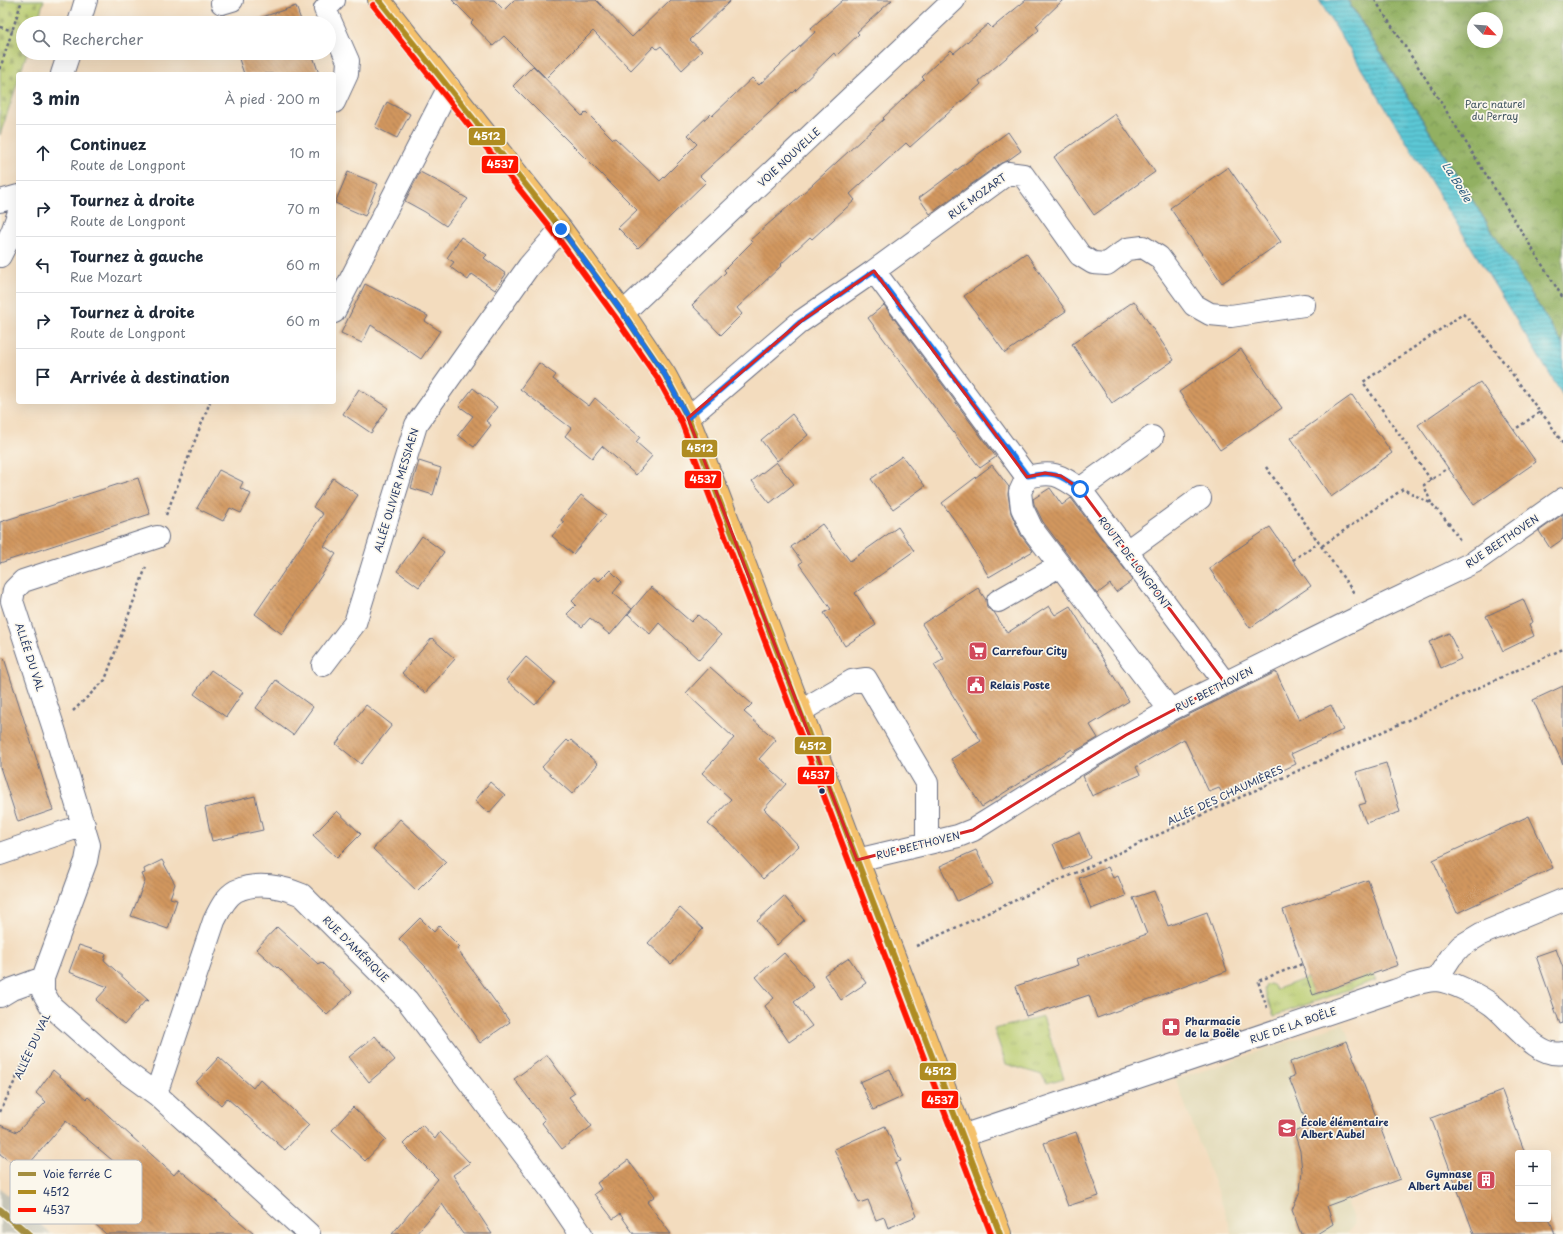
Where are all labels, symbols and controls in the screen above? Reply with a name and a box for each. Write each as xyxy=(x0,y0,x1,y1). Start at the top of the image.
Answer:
north arrow xyxy=(1467,12,1503,48)
search box xyxy=(16,16,336,60)
icon: search xyxy=(30,27,52,49)
text: Rechercher xyxy=(62,27,143,50)
text: 3 min xyxy=(32,85,80,111)
text: À pied · 200 m xyxy=(225,89,320,108)
park label: Parc naturel du Perray xyxy=(1465,96,1525,123)
street label: VOIE NOUVELLE xyxy=(754,124,823,190)
line badge: 4512 xyxy=(468,127,506,146)
text: 4512 xyxy=(474,127,501,144)
text: Continuez xyxy=(70,132,146,155)
icon: ahead xyxy=(32,142,54,164)
text: 10 m xyxy=(290,143,320,162)
text: Route de Longpont xyxy=(70,155,186,174)
line badge: 4537 xyxy=(481,155,519,174)
text: 4537 xyxy=(486,155,514,172)
water label: La Boële xyxy=(1438,158,1477,206)
street label: RUE MOZART xyxy=(944,169,1009,222)
text: Tournez à droite xyxy=(70,188,195,211)
icon: right xyxy=(32,198,54,220)
text: 70 m xyxy=(287,199,320,218)
text: Route de Longpont xyxy=(70,211,186,230)
route end xyxy=(552,220,570,238)
text: Tournez à gauche xyxy=(70,244,204,267)
icon: left xyxy=(32,254,54,276)
text: 60 m xyxy=(286,255,320,274)
text: Rue Mozart xyxy=(70,267,142,286)
text: Tournez à droite xyxy=(70,300,195,323)
icon: right xyxy=(32,310,54,332)
text: 60 m xyxy=(286,311,320,330)
text: Route de Longpont xyxy=(70,323,186,342)
text: Arrivée à destination xyxy=(70,365,230,388)
icon: arrive xyxy=(32,366,54,388)
street label: ALLÉE OLIVIER MESSIAEN xyxy=(369,426,422,554)
line badge: 4512 xyxy=(681,439,718,458)
text: 4512 xyxy=(687,439,714,456)
line badge: 4537 xyxy=(684,470,722,489)
text: 4537 xyxy=(689,470,717,487)
route start xyxy=(1071,480,1089,498)
street label: RUE BEETHOVEN xyxy=(1462,510,1542,571)
street label: ROUTE DE LONGPONT xyxy=(1095,513,1176,612)
street label: ALLÉE DU VAL xyxy=(12,621,49,693)
supermarket icon: Carrefour City xyxy=(967,640,989,662)
place label: Carrefour City xyxy=(992,643,1067,658)
street label: RUE BEETHOVEN xyxy=(1172,662,1256,715)
public building icon: Relais Poste xyxy=(965,674,987,696)
place label: Relais Poste xyxy=(990,677,1051,692)
line badge: 4512 xyxy=(794,736,832,755)
text: 4512 xyxy=(800,737,827,754)
street label: ALLÉE DES CHAUMIÈRES xyxy=(1164,761,1285,828)
line badge: 4537 xyxy=(797,766,835,785)
text: 4537 xyxy=(802,766,830,783)
unlabelled marker xyxy=(817,786,827,796)
street label: RUE BEETHOVEN xyxy=(874,827,961,862)
street label: RUE D'AMÉRIQUE xyxy=(320,912,393,985)
street label: RUE DE LA BOËLE xyxy=(1247,1003,1338,1046)
street label: ALLÉE DU VAL xyxy=(10,1010,54,1081)
place label: Pharmacie de la Boële xyxy=(1185,1013,1241,1040)
pharmacy icon: Pharmacie de la Boële xyxy=(1160,1016,1182,1038)
line badge: 4512 xyxy=(919,1062,957,1081)
text: 4512 xyxy=(925,1062,952,1079)
line badge: 4537 xyxy=(921,1090,959,1109)
text: 4537 xyxy=(926,1091,954,1108)
place label: École élémentaire Albert Aubel xyxy=(1301,1114,1389,1141)
school or university icon: École élémentaire Albert Aubel xyxy=(1276,1117,1298,1139)
map controls xyxy=(1515,1150,1551,1222)
button: + xyxy=(1515,1150,1551,1186)
legend xyxy=(10,1160,142,1224)
text: Voie ferrée C xyxy=(43,1165,112,1182)
place label: Gymnase Albert Aubel xyxy=(1408,1166,1473,1193)
building icon: Gymnase Albert Aubel xyxy=(1475,1169,1497,1191)
text: 4512 xyxy=(43,1183,70,1200)
button: − xyxy=(1515,1186,1551,1222)
text: 4537 xyxy=(43,1201,70,1218)

